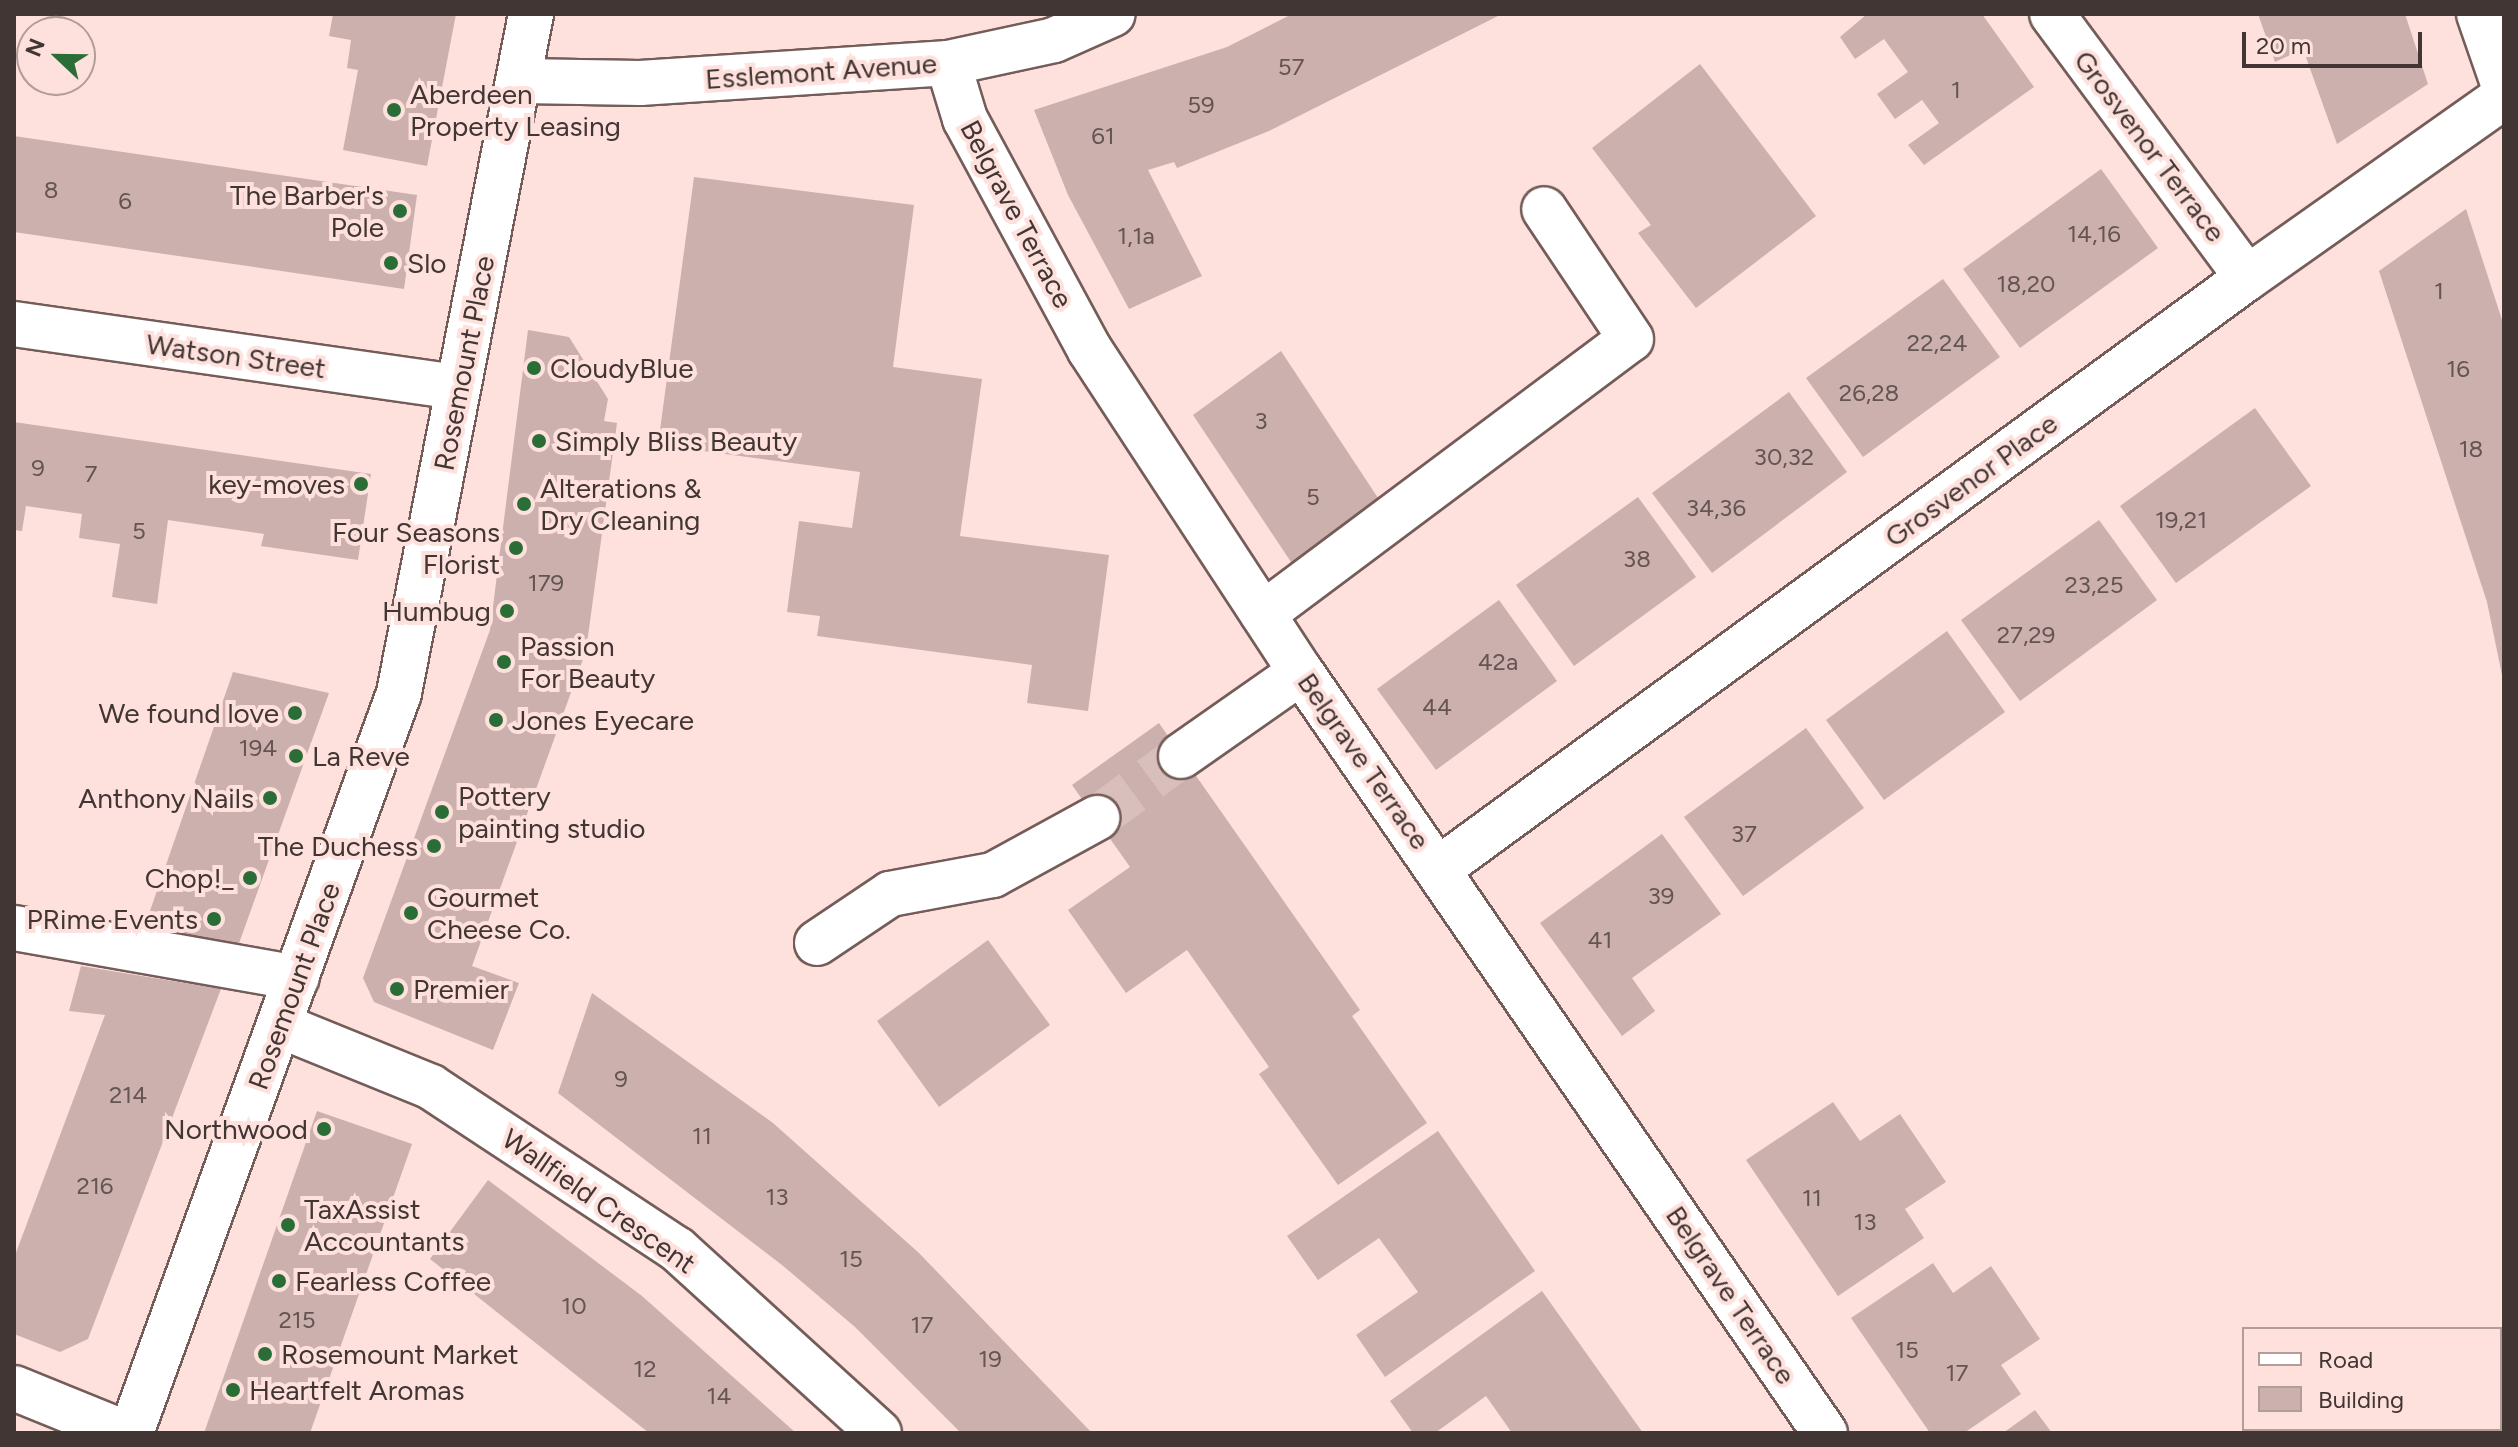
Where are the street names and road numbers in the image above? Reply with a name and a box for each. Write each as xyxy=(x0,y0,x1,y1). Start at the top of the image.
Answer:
street label: Grosvenor Terrace xyxy=(2067,44,2233,248)
street label: Esslemont Avenue xyxy=(704,46,938,96)
street label: Belgrave Terrace xyxy=(953,114,1081,314)
street label: Rosemount Place xyxy=(427,253,501,473)
street label: Watson Street xyxy=(144,327,328,385)
street label: Grosvenor Place xyxy=(1878,406,2064,554)
street label: Belgrave Terrace xyxy=(1291,666,1437,856)
street label: Rosemount Place xyxy=(241,878,347,1094)
street label: Wallfield Crescent xyxy=(496,1122,702,1280)
street label: Belgrave Terrace xyxy=(1659,1200,1803,1390)

